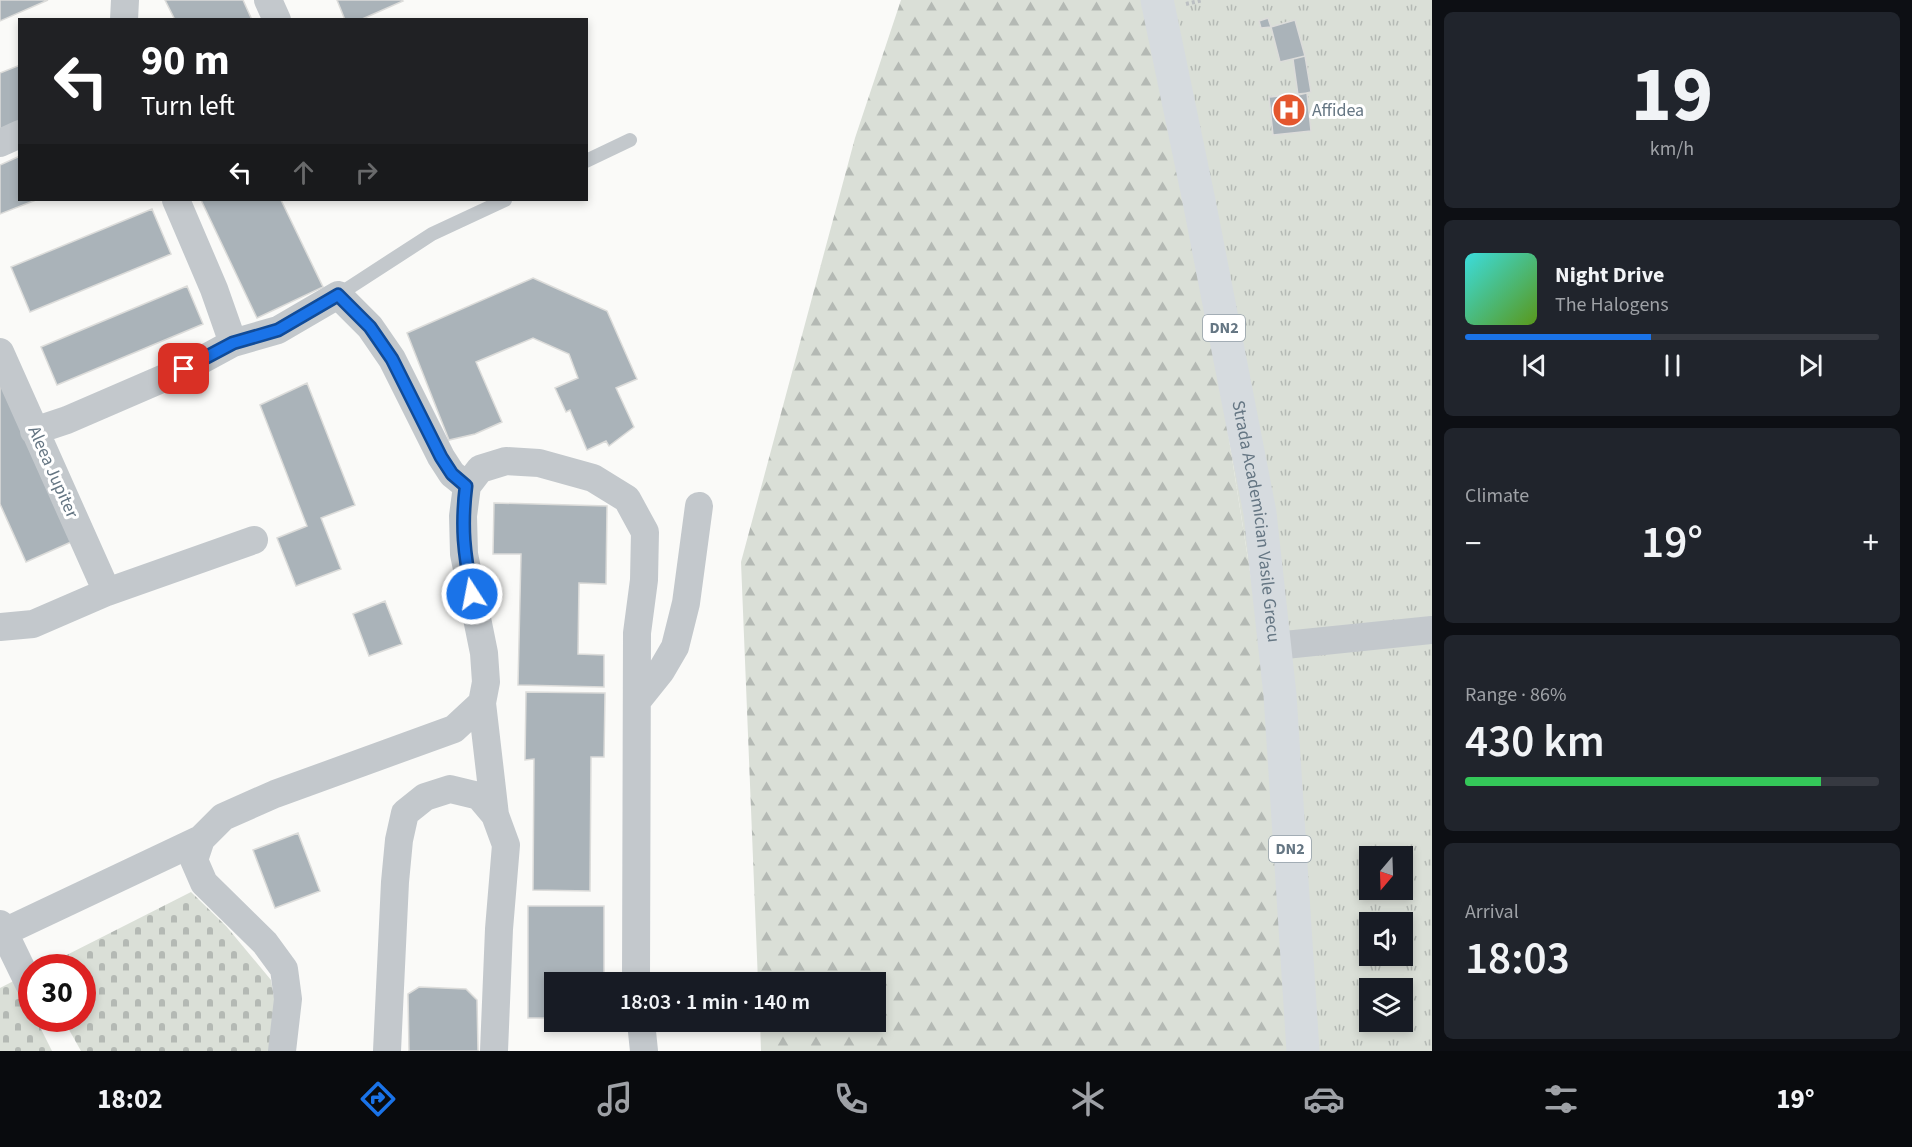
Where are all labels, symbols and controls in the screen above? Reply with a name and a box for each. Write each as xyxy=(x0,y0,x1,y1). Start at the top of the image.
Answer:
text: 90 m xyxy=(141,31,230,91)
text: 19 xyxy=(1631,40,1713,151)
icon: left xyxy=(42,42,120,120)
text: Turn left xyxy=(141,87,235,126)
hospital icon: Affidea xyxy=(1271,92,1307,128)
place label: Affidea xyxy=(1312,98,1364,123)
text: km/h xyxy=(1650,135,1694,163)
icon: left xyxy=(224,156,257,189)
icon: ahead xyxy=(287,156,320,189)
icon: right xyxy=(350,156,383,189)
text: Night Drive xyxy=(1555,259,1664,291)
text: The Halogens xyxy=(1555,291,1669,319)
road number: DN2 xyxy=(1203,315,1245,341)
pin xyxy=(158,343,209,394)
icon: previous xyxy=(1518,349,1551,382)
icon: pause xyxy=(1656,349,1689,382)
icon: next xyxy=(1794,349,1827,382)
icon: arrive xyxy=(167,352,200,385)
street label: Strada Academician Vasile Grecu xyxy=(1226,398,1287,644)
street label: Aleea Jupiter xyxy=(22,422,85,523)
text: Climate xyxy=(1465,482,1529,510)
text: 19° xyxy=(1641,511,1703,575)
text: − xyxy=(1465,520,1481,567)
text: + xyxy=(1863,520,1879,567)
position arrow xyxy=(440,562,504,626)
text: Range · 86% xyxy=(1465,681,1566,709)
text: 430 km xyxy=(1465,710,1605,774)
road number: DN2 xyxy=(1269,836,1311,862)
north arrow xyxy=(1359,846,1413,900)
map controls xyxy=(1359,846,1413,1032)
text: Arrival xyxy=(1465,898,1519,926)
button: sound xyxy=(1359,912,1413,966)
text: 18:03 xyxy=(1465,927,1570,991)
speed limit sign: 30 xyxy=(18,954,96,1032)
button: layers xyxy=(1359,978,1413,1032)
text: 18:03 · 1 min · 140 m xyxy=(620,986,810,1018)
icon: directions xyxy=(357,1078,399,1120)
icon: music xyxy=(594,1078,636,1120)
icon: phone xyxy=(830,1078,872,1120)
icon: climate xyxy=(1067,1078,1109,1120)
icon: car xyxy=(1303,1078,1345,1120)
icon: filters xyxy=(1540,1078,1582,1120)
text: 18:02 xyxy=(97,1080,162,1119)
text: 19° xyxy=(1776,1080,1815,1119)

